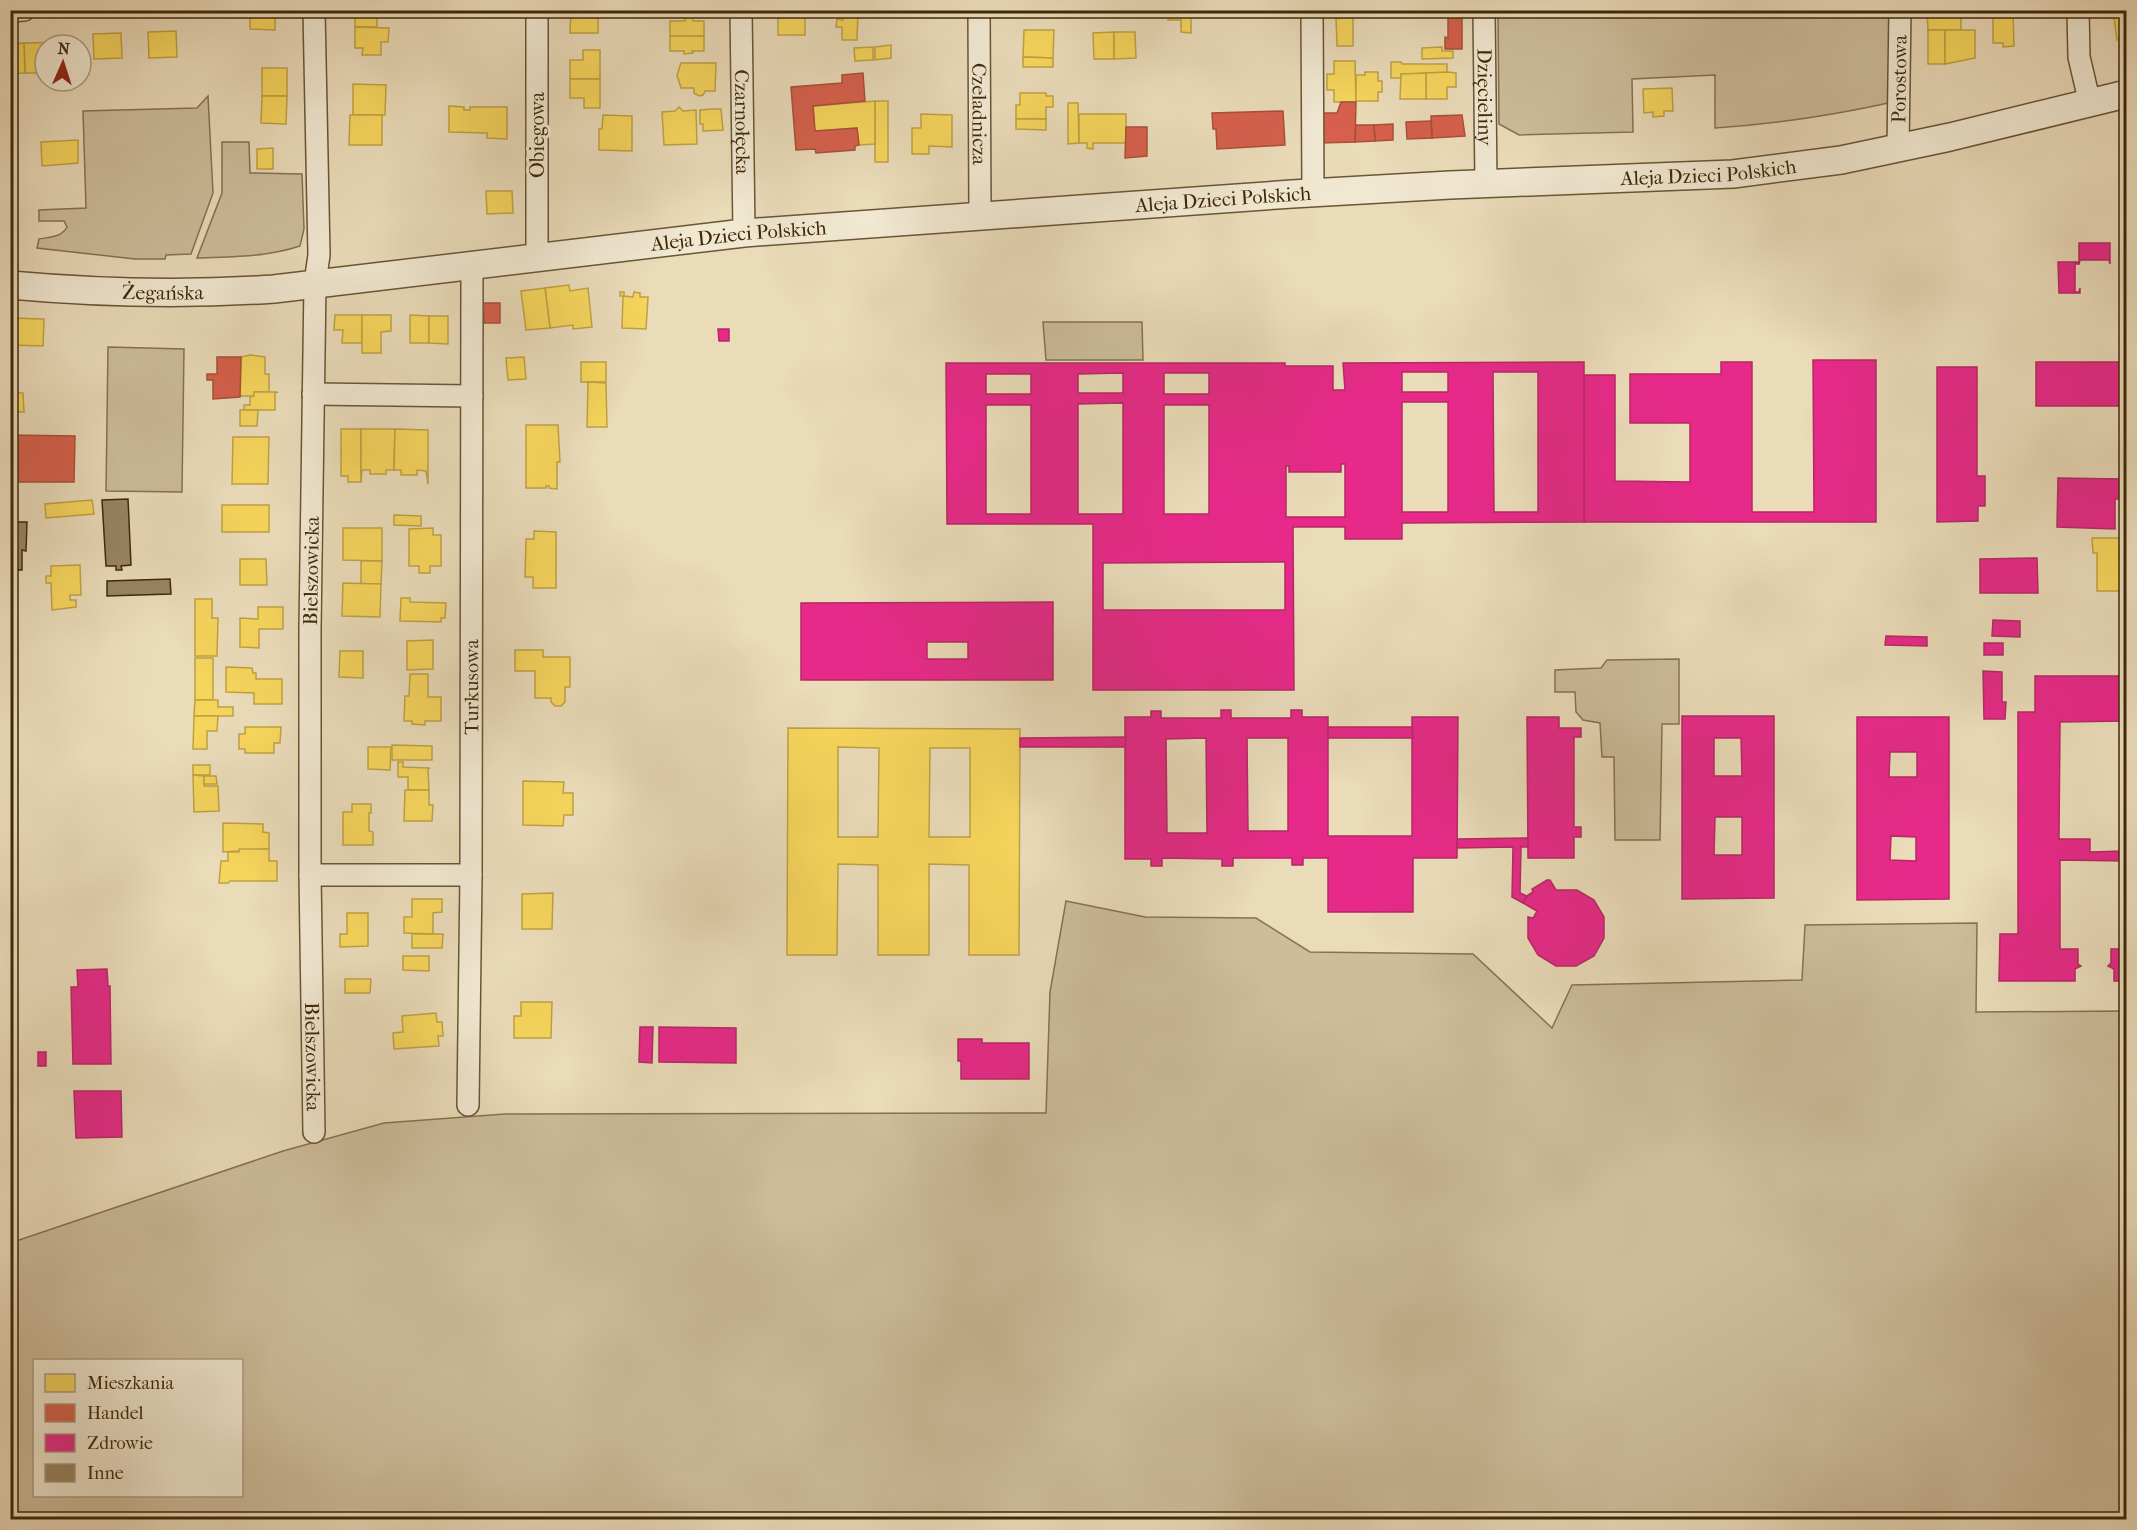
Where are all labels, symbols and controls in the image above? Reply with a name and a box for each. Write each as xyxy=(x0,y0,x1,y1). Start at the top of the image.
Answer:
north arrow xyxy=(33,33,93,93)
street label: Porostowa xyxy=(1887,34,1912,123)
text: N xyxy=(57,39,71,58)
street label: Dzięcieliny xyxy=(1472,48,1497,147)
street label: Czeladnicza xyxy=(967,63,991,166)
street label: Czarnołęcka xyxy=(730,69,754,175)
street label: Obiegowa xyxy=(526,91,549,178)
street label: Aleja Dzieci Polskich xyxy=(1619,155,1798,190)
street label: Aleja Dzieci Polskich xyxy=(1133,182,1313,217)
street label: Aleja Dzieci Polskich xyxy=(649,216,828,256)
street label: Żegańska xyxy=(122,280,205,304)
street label: Bielszowicka xyxy=(299,516,324,626)
street label: Turkusowa xyxy=(460,639,483,735)
street label: Bielszowicka xyxy=(300,1002,325,1112)
legend xyxy=(33,1359,243,1497)
text: Mieszkania xyxy=(87,1373,174,1394)
text: Handel xyxy=(87,1403,144,1424)
text: Zdrowie xyxy=(87,1433,153,1454)
text: Inne xyxy=(87,1463,124,1484)

